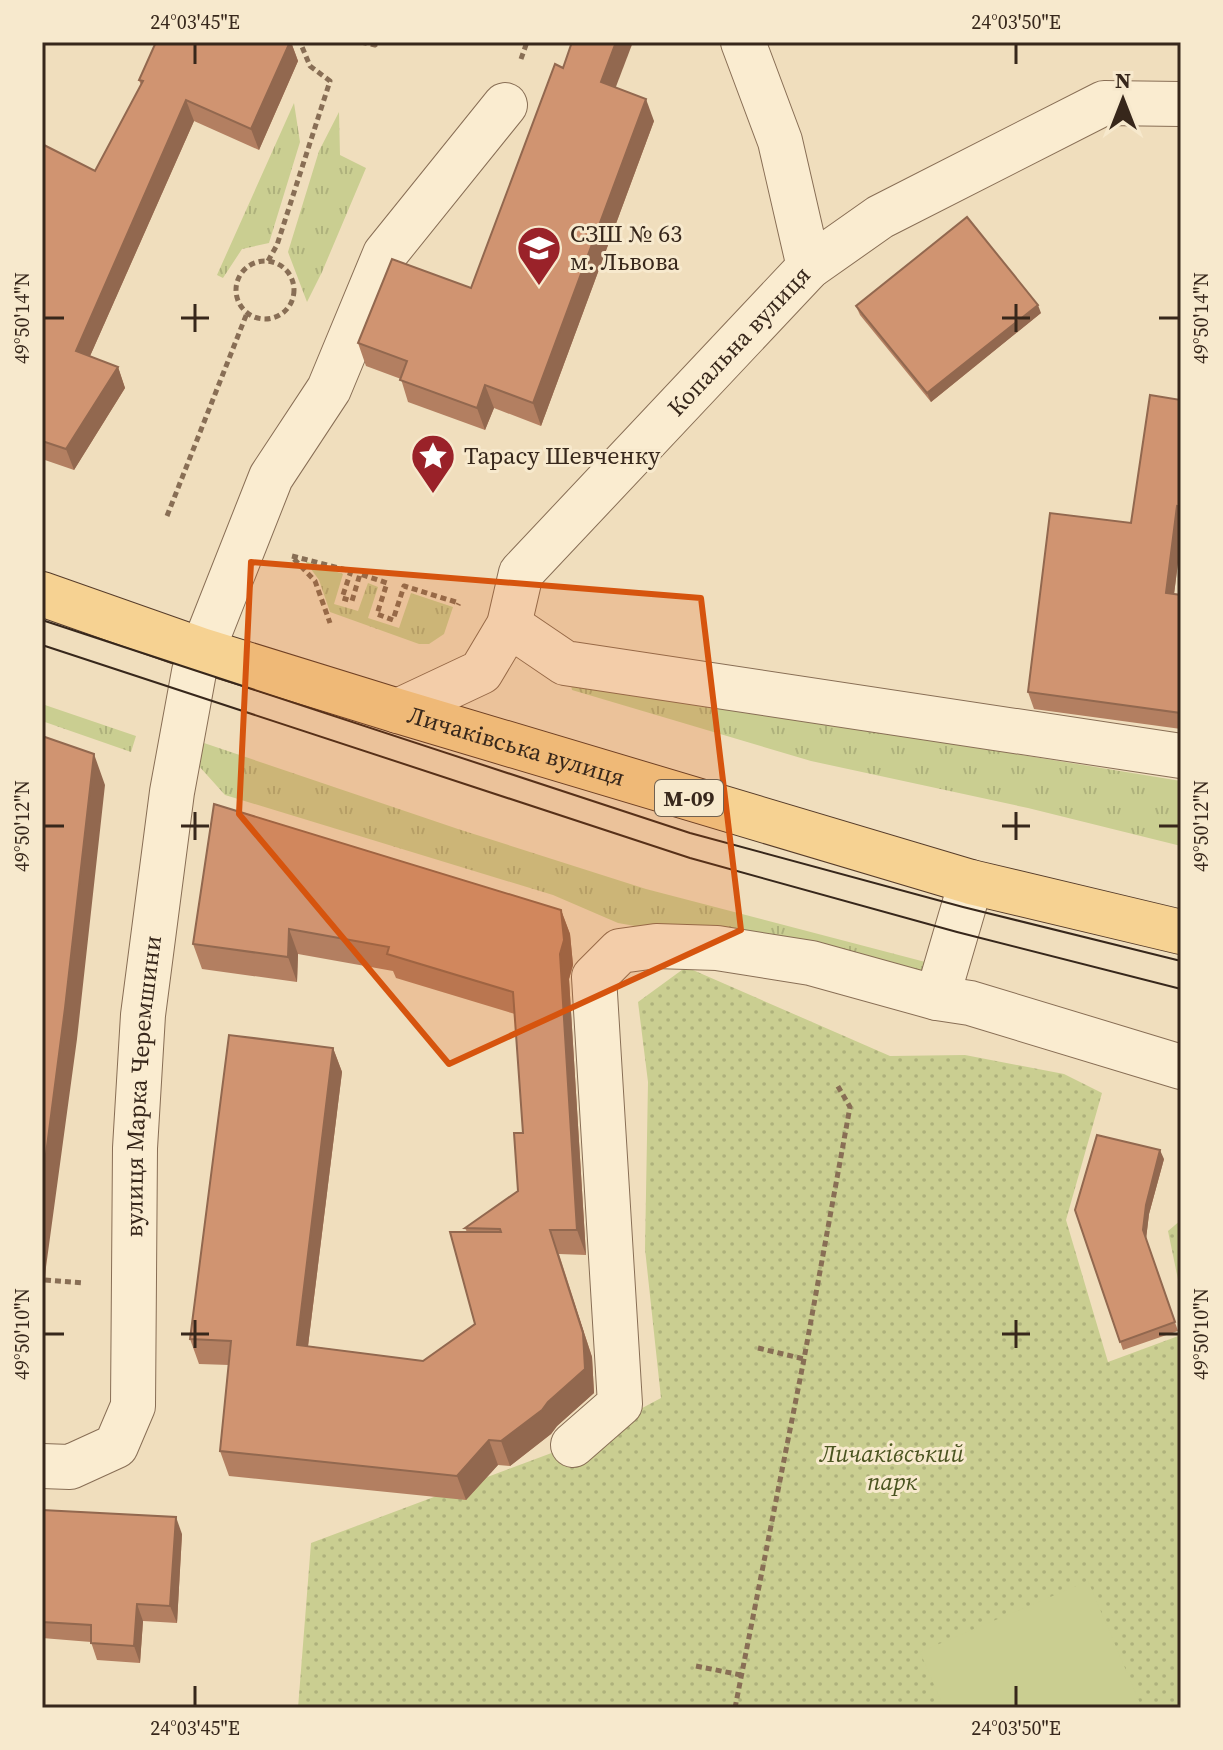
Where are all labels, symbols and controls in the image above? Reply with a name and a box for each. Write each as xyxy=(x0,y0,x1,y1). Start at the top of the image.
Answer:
text: 24°03'45"E xyxy=(150,8,240,36)
text: 24°03'50"E xyxy=(971,8,1061,36)
north arrow xyxy=(1083,60,1163,140)
text: N xyxy=(1115,65,1131,95)
place label: СЗШ № 63 м. Львова xyxy=(570,217,682,278)
school or university icon: СЗШ № 63 м. Львова xyxy=(515,224,563,287)
street label: Копальна вулиця xyxy=(660,259,818,423)
text: 49°50'14"N xyxy=(8,272,36,364)
text: 49°50'14"N xyxy=(1187,272,1215,364)
place icon: Тарасу Шевченку xyxy=(409,432,457,495)
place label: Тарасу Шевченку xyxy=(464,439,661,472)
street label: Личаківська вулиця xyxy=(403,698,629,794)
text: 49°50'12"N xyxy=(8,780,36,872)
road number: М-09 xyxy=(655,780,723,816)
text: 49°50'12"N xyxy=(1187,780,1215,872)
street label: вулиця Марка Черемшини xyxy=(117,933,169,1238)
text: 49°50'10"N xyxy=(8,1288,36,1380)
text: 49°50'10"N xyxy=(1187,1288,1215,1380)
park label: Личаківський парк xyxy=(818,1437,964,1498)
text: 24°03'45"E xyxy=(150,1714,240,1742)
text: 24°03'50"E xyxy=(971,1714,1061,1742)

